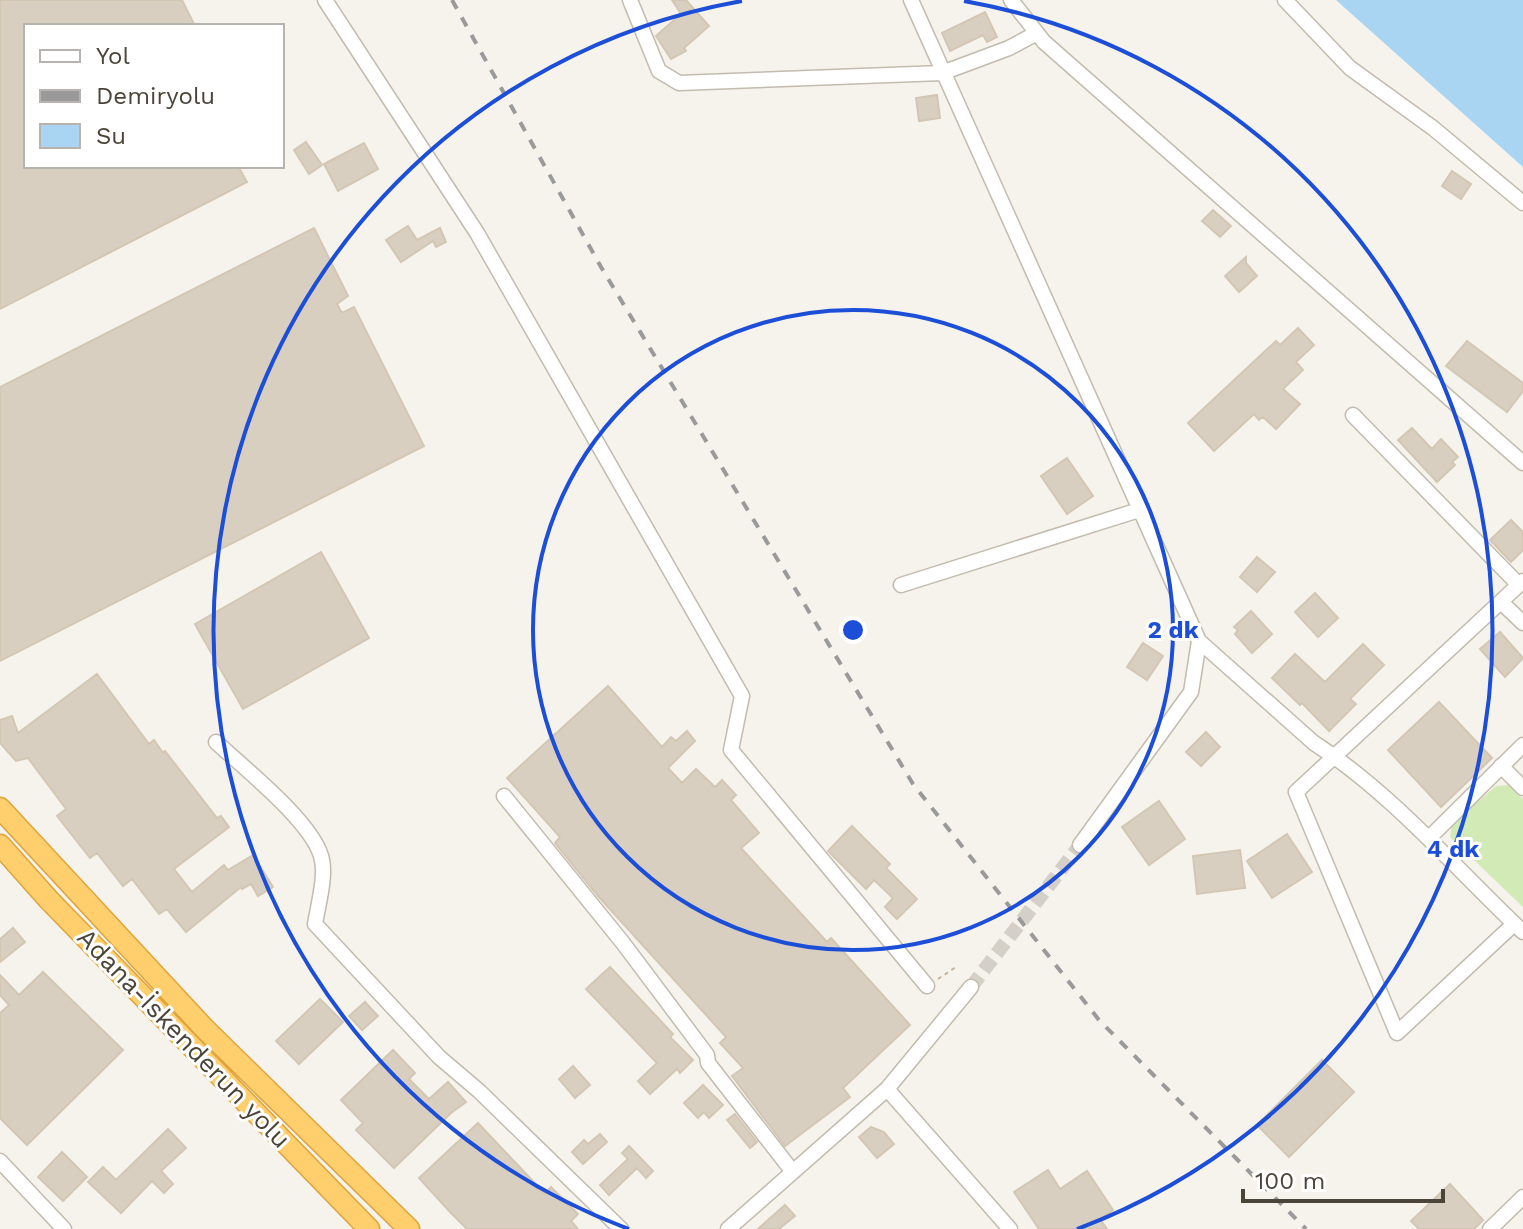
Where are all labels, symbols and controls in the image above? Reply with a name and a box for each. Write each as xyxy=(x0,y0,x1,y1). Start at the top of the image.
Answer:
legend xyxy=(24,24,284,168)
text: Yol xyxy=(96,42,130,70)
text: Demiryolu xyxy=(96,82,215,110)
text: Su xyxy=(96,122,126,150)
centre of rings xyxy=(839,616,867,644)
text: 2 dk xyxy=(1147,616,1199,644)
text: 4 dk xyxy=(1427,835,1479,863)
street label: Adana-İskenderun yolu xyxy=(71,922,297,1154)
scale bar xyxy=(1243,1153,1443,1203)
text: 100 m xyxy=(1255,1167,1325,1195)

